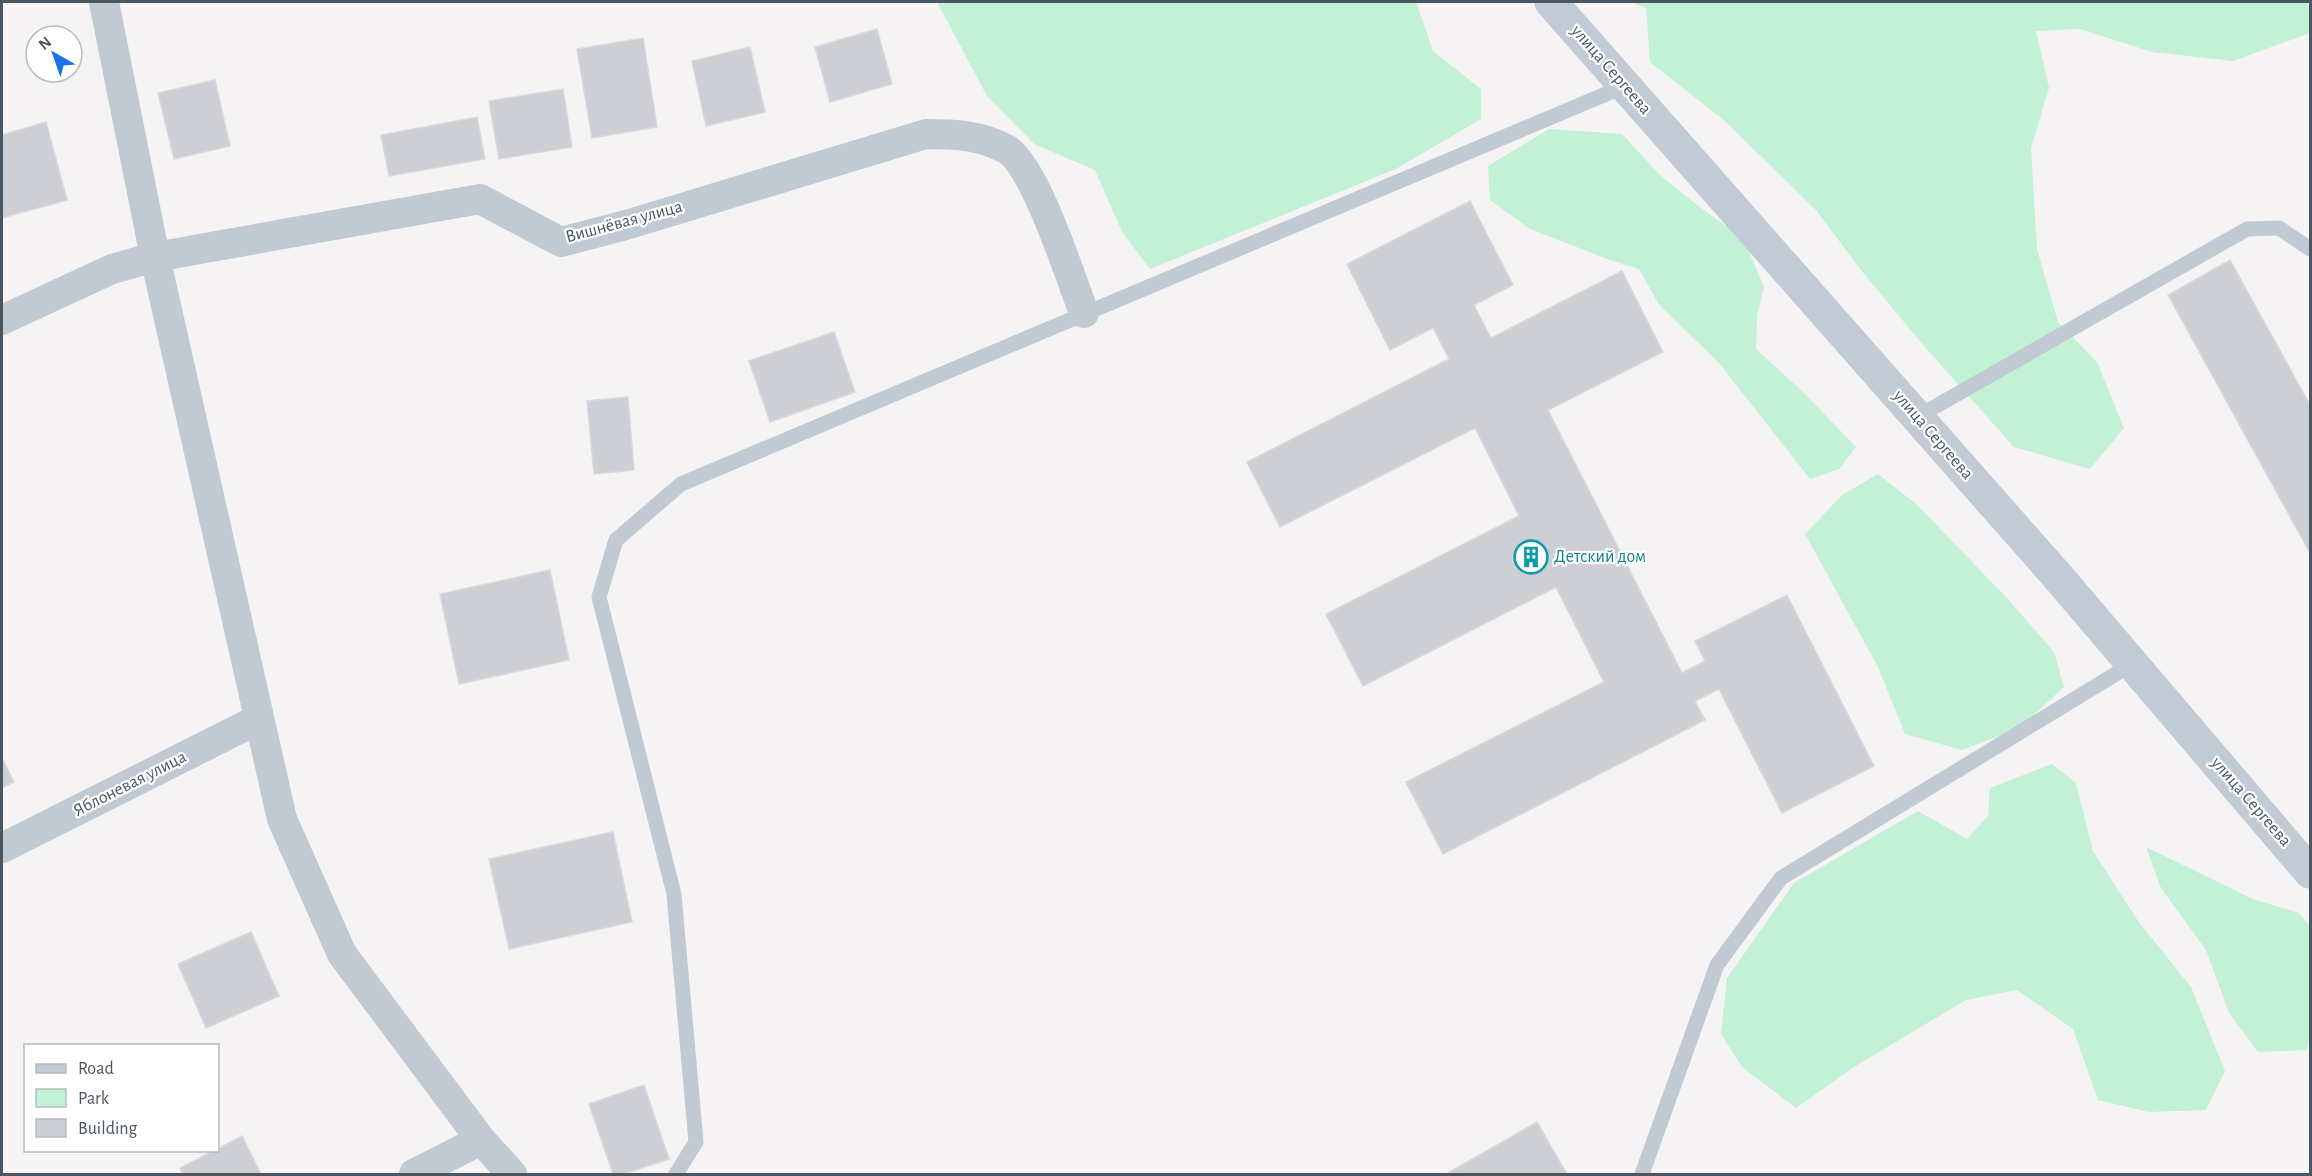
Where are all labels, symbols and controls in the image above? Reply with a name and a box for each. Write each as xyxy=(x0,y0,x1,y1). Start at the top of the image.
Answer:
street label: улица Сергеева xyxy=(1567,21,1654,118)
north arrow xyxy=(24,24,84,84)
text: N xyxy=(36,34,54,53)
street label: Вишнёвая улица xyxy=(564,198,684,246)
street label: улица Сергеева xyxy=(1889,386,1976,483)
building icon: Детский дом xyxy=(1513,539,1549,575)
place label: Детский дом xyxy=(1554,548,1646,566)
street label: Яблоневая улица xyxy=(70,747,189,820)
street label: улица Сергеева xyxy=(2207,753,2294,850)
legend xyxy=(24,1044,219,1152)
text: Road xyxy=(78,1060,114,1078)
text: Park xyxy=(78,1090,110,1108)
text: Building xyxy=(78,1120,138,1138)

